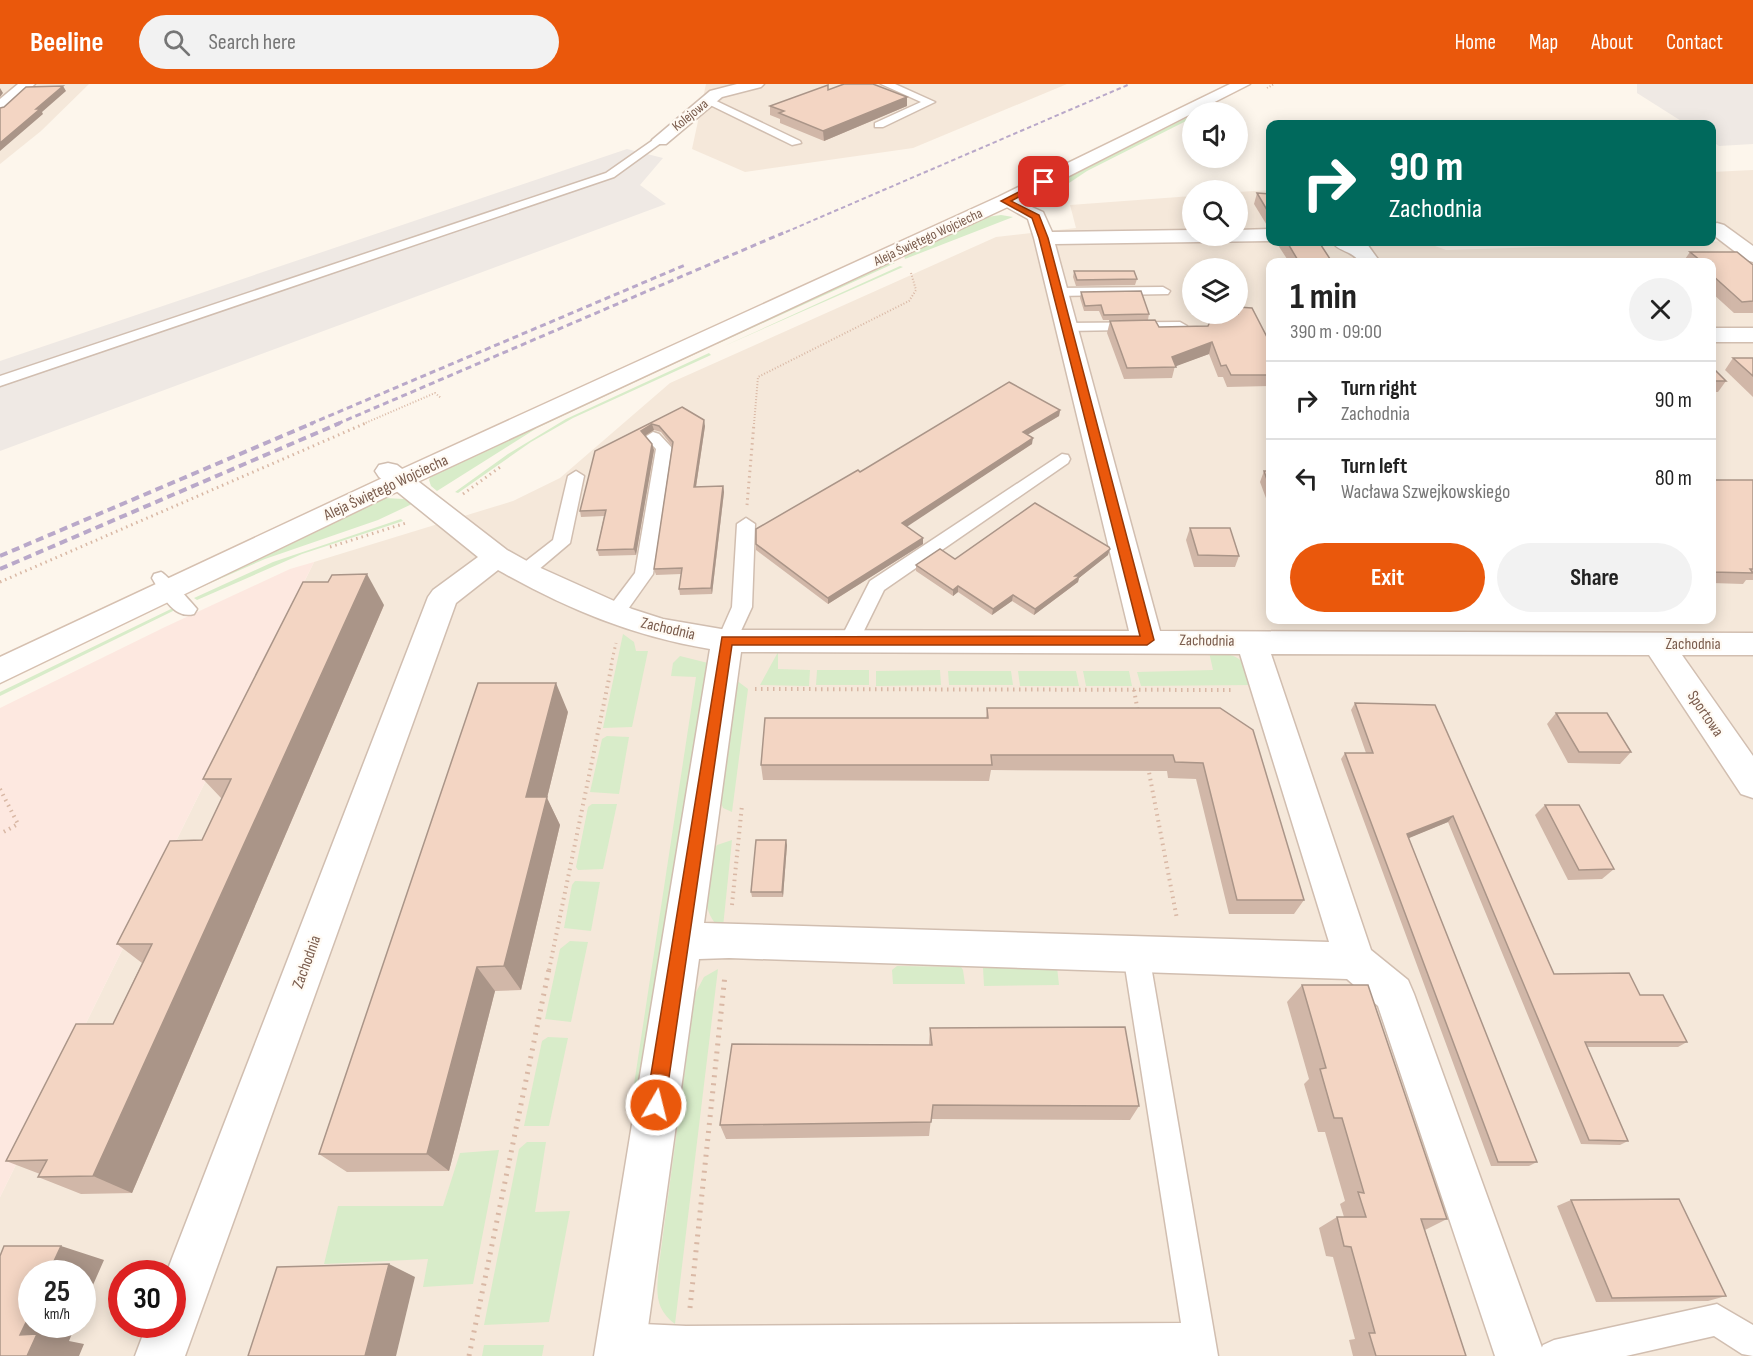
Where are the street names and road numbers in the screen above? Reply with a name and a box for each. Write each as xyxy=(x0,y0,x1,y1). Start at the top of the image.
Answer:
street label: Kolejowa xyxy=(669,95,711,135)
street label: Aleja Świętego Wojciecha xyxy=(870,204,985,270)
street label: Aleja Świętego Wojciecha xyxy=(320,451,451,526)
street label: Zachodnia xyxy=(639,614,697,644)
street label: Zachodnia xyxy=(1179,631,1235,651)
street label: Zachodnia xyxy=(1665,635,1721,654)
street label: Sportowa xyxy=(1683,687,1727,741)
street label: Zachodnia xyxy=(289,933,325,991)

